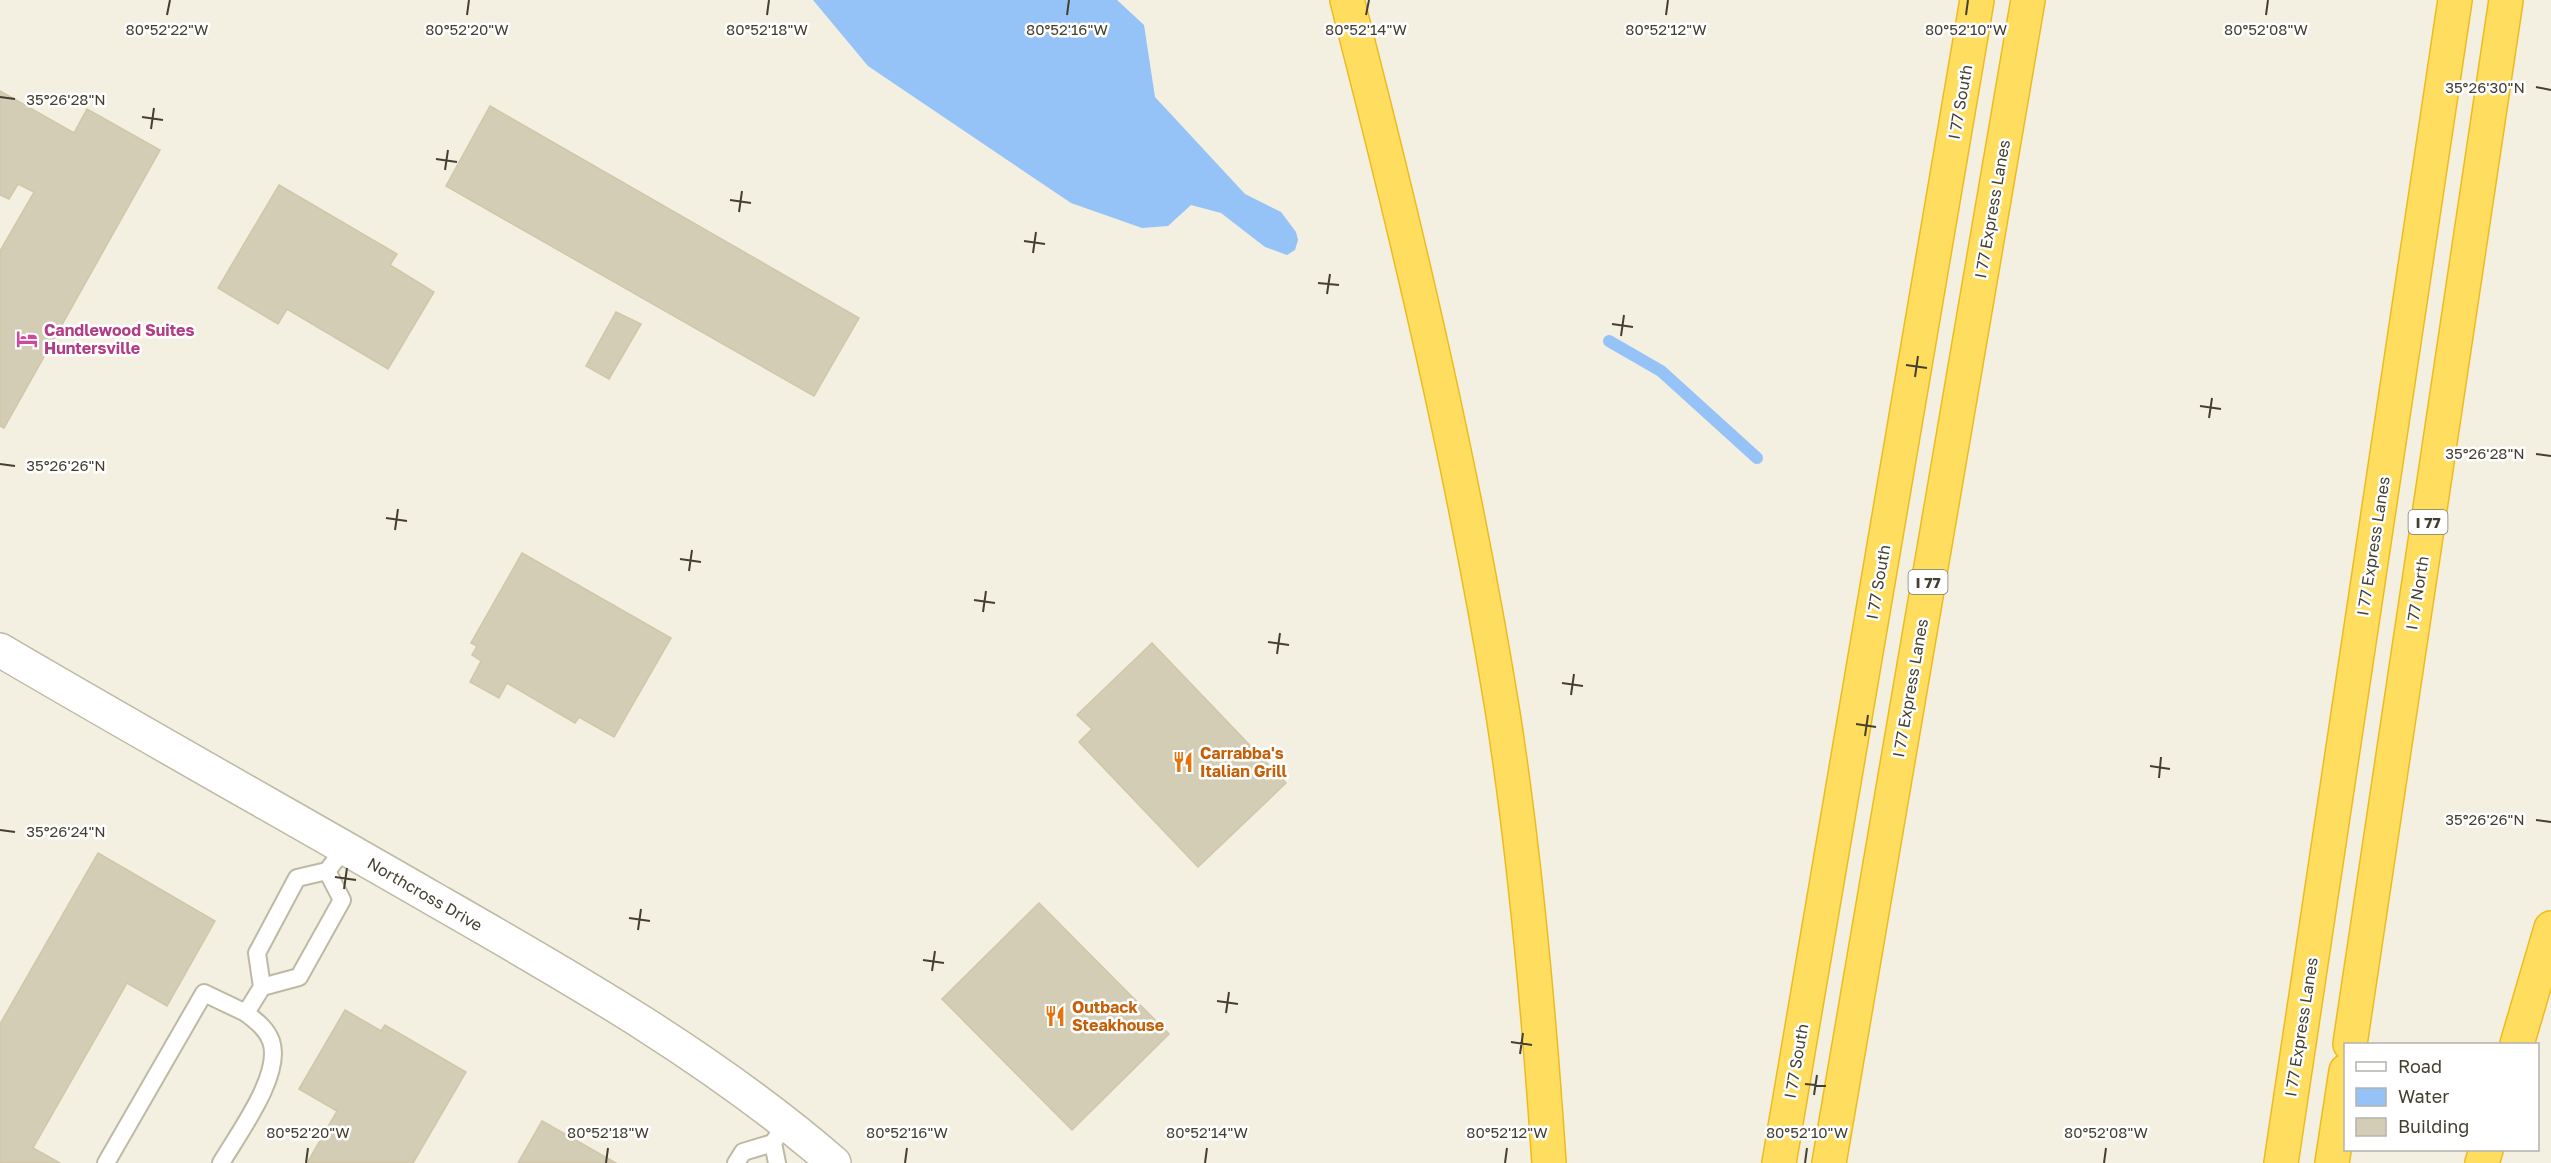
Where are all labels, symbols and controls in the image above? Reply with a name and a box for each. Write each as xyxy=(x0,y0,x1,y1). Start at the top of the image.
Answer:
text: 80°52'22"W xyxy=(126,20,208,38)
text: 80°52'20"W xyxy=(425,20,509,38)
text: 80°52'18"W xyxy=(726,20,808,38)
text: 80°52'16"W xyxy=(1026,20,1108,38)
text: 80°52'14"W xyxy=(1325,20,1407,38)
text: 80°52'12"W xyxy=(1625,20,1707,38)
text: 80°52'10"W xyxy=(1925,20,2007,38)
text: 80°52'08"W xyxy=(2224,20,2308,38)
street label: I 77 South xyxy=(1944,63,1976,141)
text: 35°26'30"N xyxy=(2445,78,2525,96)
text: 35°26'28"N xyxy=(26,90,106,108)
street label: I 77 Express Lanes xyxy=(1970,138,2014,280)
place label: Candlewood Suites Huntersville xyxy=(44,320,195,358)
hotel icon: Candlewood Suites Huntersville xyxy=(15,327,39,351)
text: 35°26'28"N xyxy=(2445,444,2525,462)
text: 35°26'26"N xyxy=(26,456,106,474)
street label: I 77 Express Lanes xyxy=(2352,475,2394,617)
road number: I 77 xyxy=(2408,510,2448,534)
street label: I 77 South xyxy=(1862,543,1894,621)
street label: I 77 North xyxy=(2401,555,2433,631)
road number: I 77 xyxy=(1908,570,1948,594)
street label: I 77 Express Lanes xyxy=(1888,617,1932,759)
place label: Carrabba's Italian Grill xyxy=(1200,743,1288,781)
restaurant icon: Carrabba's Italian Grill xyxy=(1171,750,1195,774)
text: 35°26'26"N xyxy=(2445,810,2525,828)
text: 35°26'24"N xyxy=(26,822,106,840)
street label: Northcross Drive xyxy=(364,853,486,935)
street label: I 77 Express Lanes xyxy=(2280,956,2322,1098)
place label: Outback Steakhouse xyxy=(1072,997,1164,1035)
restaurant icon: Outback Steakhouse xyxy=(1043,1004,1067,1028)
street label: I 77 South xyxy=(1780,1022,1812,1100)
legend xyxy=(2344,1043,2539,1151)
text: Road xyxy=(2398,1055,2442,1077)
text: Water xyxy=(2398,1085,2449,1107)
text: Building xyxy=(2398,1115,2469,1137)
text: 80°52'20"W xyxy=(266,1123,350,1141)
text: 80°52'18"W xyxy=(567,1123,649,1141)
text: 80°52'16"W xyxy=(866,1123,948,1141)
text: 80°52'14"W xyxy=(1166,1123,1248,1141)
text: 80°52'12"W xyxy=(1466,1123,1548,1141)
text: 80°52'10"W xyxy=(1766,1123,1848,1141)
text: 80°52'08"W xyxy=(2064,1123,2148,1141)

